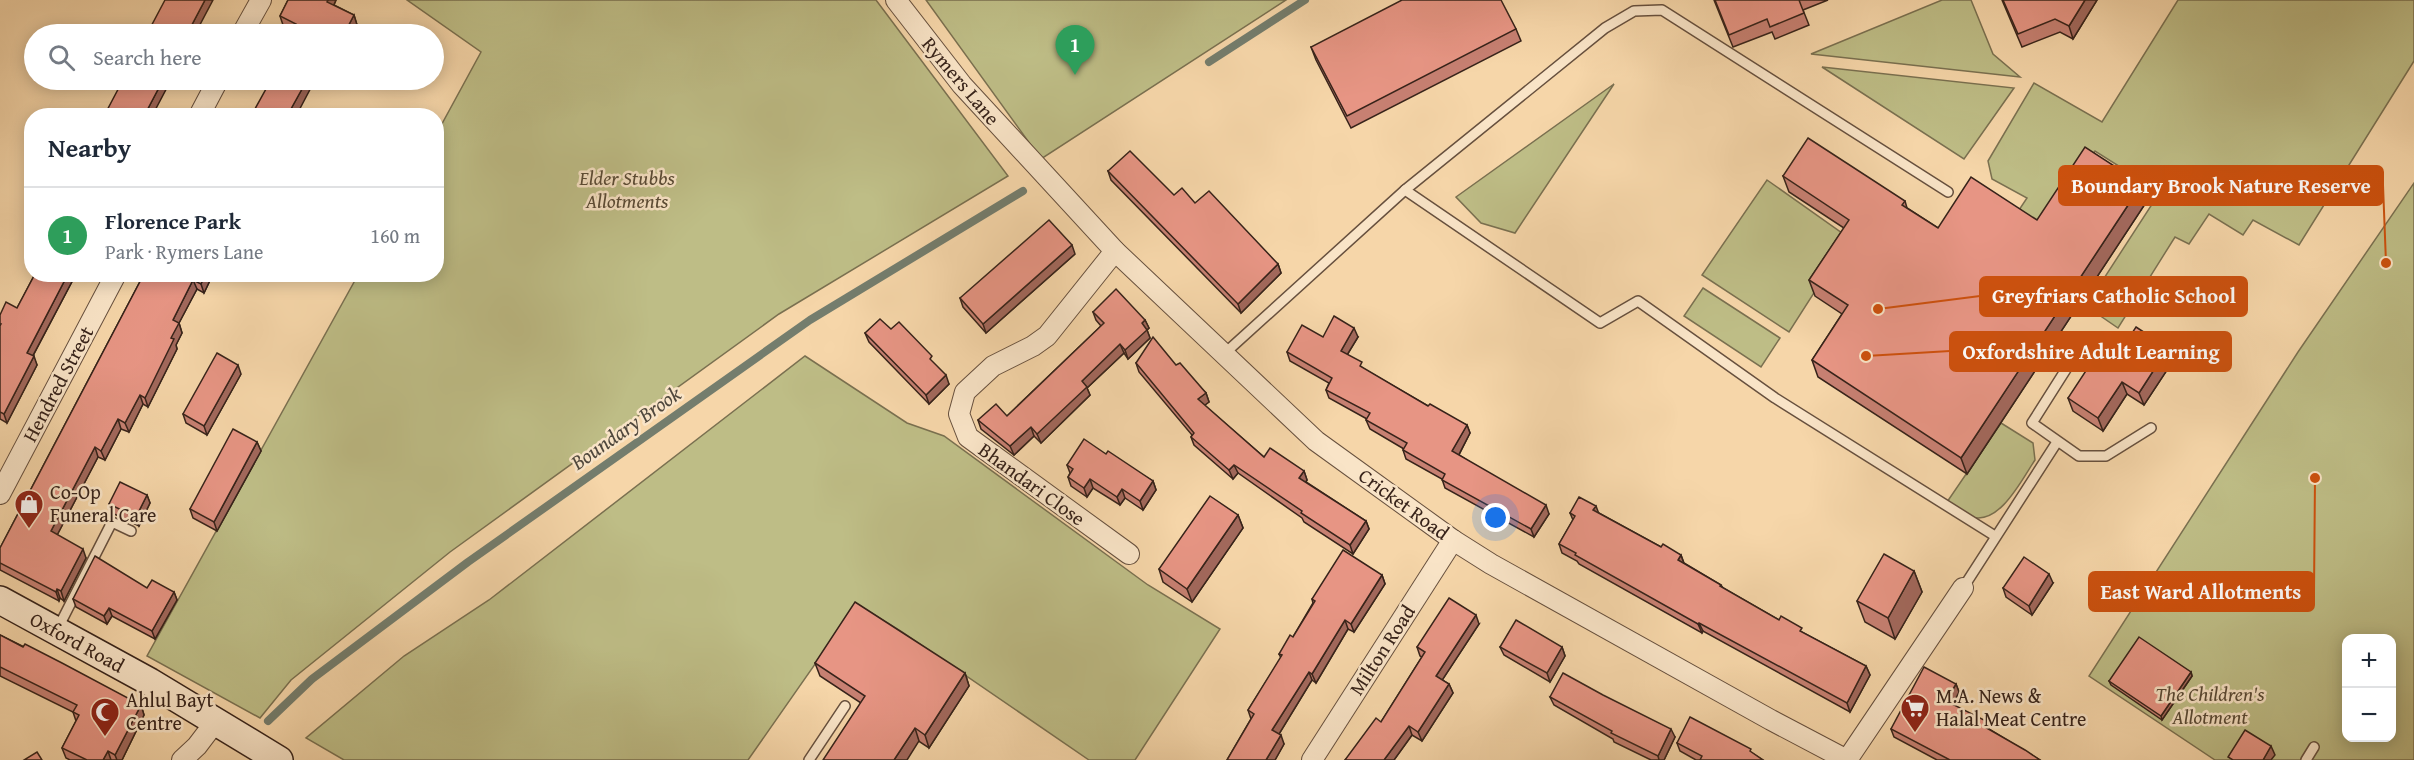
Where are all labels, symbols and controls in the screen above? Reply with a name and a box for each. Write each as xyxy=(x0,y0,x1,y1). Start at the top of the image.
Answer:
search box xyxy=(24,24,444,90)
pin: 1 xyxy=(1056,26,1094,75)
street label: Rymers Lane xyxy=(916,30,1007,131)
icon: search xyxy=(45,41,78,74)
text: Search here xyxy=(93,41,202,73)
text: Nearby xyxy=(48,128,131,167)
park label: Elder Stubbs Allotments xyxy=(578,163,675,215)
callout: Boundary Brook Nature Reserve xyxy=(2059,166,2383,205)
text: Boundary Brook Nature Reserve xyxy=(2071,170,2371,201)
text: Florence Park xyxy=(105,205,241,237)
text: 1 xyxy=(62,221,73,250)
text: 160 m xyxy=(370,221,420,250)
text: Park · Rymers Lane xyxy=(105,237,263,266)
callout: Greyfriars Catholic School xyxy=(1980,277,2247,316)
text: Greyfriars Catholic School xyxy=(1992,280,2236,311)
street label: Hendred Street xyxy=(15,321,100,447)
callout: Oxfordshire Adult Learning xyxy=(1950,332,2231,371)
text: Oxfordshire Adult Learning xyxy=(1962,336,2221,367)
water label: Boundary Brook xyxy=(563,378,688,478)
street label: Bhandari Close xyxy=(973,435,1092,532)
street label: Cricket Road xyxy=(1353,461,1456,547)
place label: Co-Op Funeral Care xyxy=(50,477,156,529)
shop icon: Co-Op Funeral Care xyxy=(13,488,45,530)
your location xyxy=(1481,503,1510,532)
callout: East Ward Allotments xyxy=(2089,572,2314,611)
text: East Ward Allotments xyxy=(2101,576,2301,607)
street label: Milton Road xyxy=(1342,599,1422,701)
street label: Oxford Road xyxy=(25,604,130,680)
map controls xyxy=(2342,634,2396,742)
button: + xyxy=(2342,634,2396,688)
park label: The Children's Allotment xyxy=(2156,679,2265,731)
place label: M.A. News & Halal Meat Centre xyxy=(1936,681,2086,733)
place label: Ahlul Bayt Centre xyxy=(126,685,214,737)
button: − xyxy=(2342,688,2396,742)
supermarket icon: M.A. News & Halal Meat Centre xyxy=(1899,692,1931,734)
mosque icon: Ahlul Bayt Centre xyxy=(89,696,121,738)

